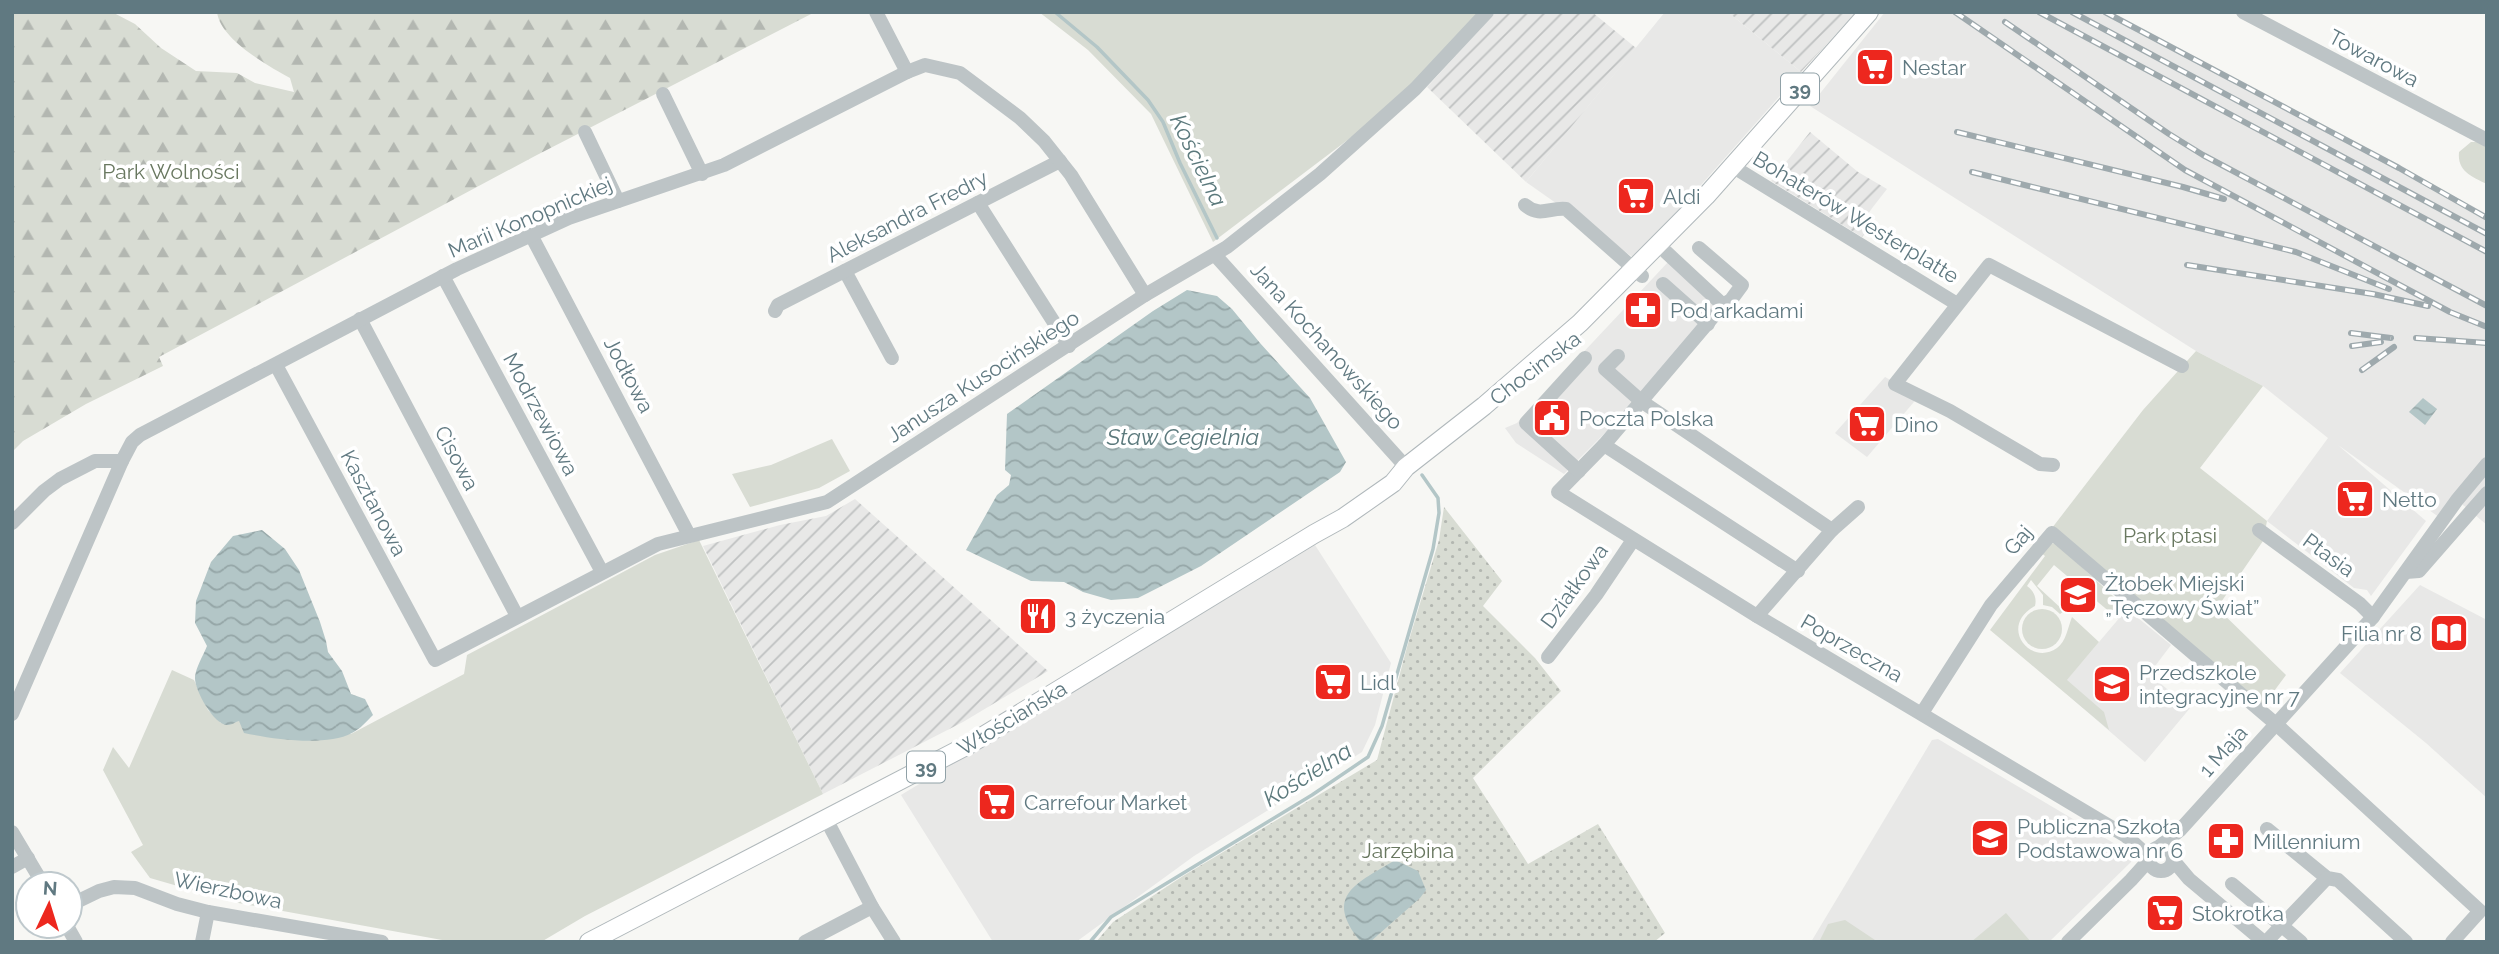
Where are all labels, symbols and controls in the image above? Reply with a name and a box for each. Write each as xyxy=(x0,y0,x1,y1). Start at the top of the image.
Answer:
street label: Towarowa xyxy=(2325,24,2423,92)
supermarket icon: Nestar xyxy=(1854,46,1896,88)
place label: Nestar xyxy=(1902,55,1967,80)
road number: 39 xyxy=(1781,74,1819,104)
water label: Kościelna xyxy=(1165,109,1233,211)
street label: Bohaterów Westerplatte xyxy=(1749,146,1963,288)
park label: Park Wolności xyxy=(102,159,240,184)
street label: Aleksandra Fredry xyxy=(822,165,992,267)
street label: Marii Konopnickiej xyxy=(444,171,616,263)
supermarket icon: Aldi xyxy=(1615,175,1657,217)
place label: Aldi xyxy=(1663,184,1701,209)
street label: Jana Kochanowskiego xyxy=(1246,257,1408,435)
pharmacy icon: Pod arkadami xyxy=(1622,289,1664,331)
place label: Pod arkadami xyxy=(1670,298,1804,323)
street label: Janusza Kusocińskiego xyxy=(882,305,1084,447)
street label: Chocimska xyxy=(1485,326,1585,410)
street label: Jodłowa xyxy=(599,333,659,417)
street label: Modrzewiowa xyxy=(498,348,584,480)
public building icon: Poczta Polska xyxy=(1531,397,1573,439)
supermarket icon: Dino xyxy=(1846,403,1888,445)
place label: Poczta Polska xyxy=(1579,406,1714,431)
place label: Dino xyxy=(1894,412,1938,437)
street label: Cisowa xyxy=(430,421,484,495)
water label: Staw Cegielnia xyxy=(1106,423,1260,450)
street label: Kasztanowa xyxy=(336,446,412,560)
supermarket icon: Netto xyxy=(2334,478,2376,520)
place label: Netto xyxy=(2382,487,2437,512)
street label: Gaj xyxy=(1998,520,2038,560)
park label: Park ptasi xyxy=(2123,523,2217,548)
street label: Ptasia xyxy=(2298,528,2360,582)
street label: Działkowa xyxy=(1535,539,1613,633)
place label: Żłobek Miejski „Tęczowy Świat” xyxy=(2105,571,2260,620)
school or university icon: Żłobek Miejski „Tęczowy Świat” xyxy=(2057,574,2099,616)
restaurant icon: 3 życzenia xyxy=(1017,595,1059,637)
place label: 3 życzenia xyxy=(1065,604,1165,629)
street label: Poprzeczna xyxy=(1797,609,1907,687)
library icon: Filia nr 8 xyxy=(2428,612,2470,654)
place label: Filia nr 8 xyxy=(2341,621,2422,646)
place label: Przedszkole integracyjne nr 7 xyxy=(2139,660,2301,709)
supermarket icon: Lidl xyxy=(1312,661,1354,703)
school or university icon: Przedszkole integracyjne nr 7 xyxy=(2091,663,2133,705)
place label: Lidl xyxy=(1360,670,1396,695)
street label: Włościańska xyxy=(953,676,1071,760)
street label: 1 Maja xyxy=(2194,720,2252,782)
water label: Kościelna xyxy=(1258,736,1356,812)
road number: 39 xyxy=(907,752,945,782)
supermarket icon: Carrefour Market xyxy=(976,781,1018,823)
place label: Carrefour Market xyxy=(1024,790,1187,815)
place label: Publiczna Szkoła Podstawowa nr 6 xyxy=(2017,814,2183,863)
school or university icon: Publiczna Szkoła Podstawowa nr 6 xyxy=(1969,817,2011,859)
pharmacy icon: Millennium xyxy=(2205,820,2247,862)
place label: Millennium xyxy=(2253,829,2361,854)
park label: Jarzębina xyxy=(1362,838,1454,863)
street label: Wierzbowa xyxy=(172,866,284,914)
north arrow xyxy=(14,870,84,940)
text: N xyxy=(42,877,58,900)
supermarket icon: Stokrotka xyxy=(2144,892,2186,934)
place label: Stokrotka xyxy=(2192,901,2284,926)

